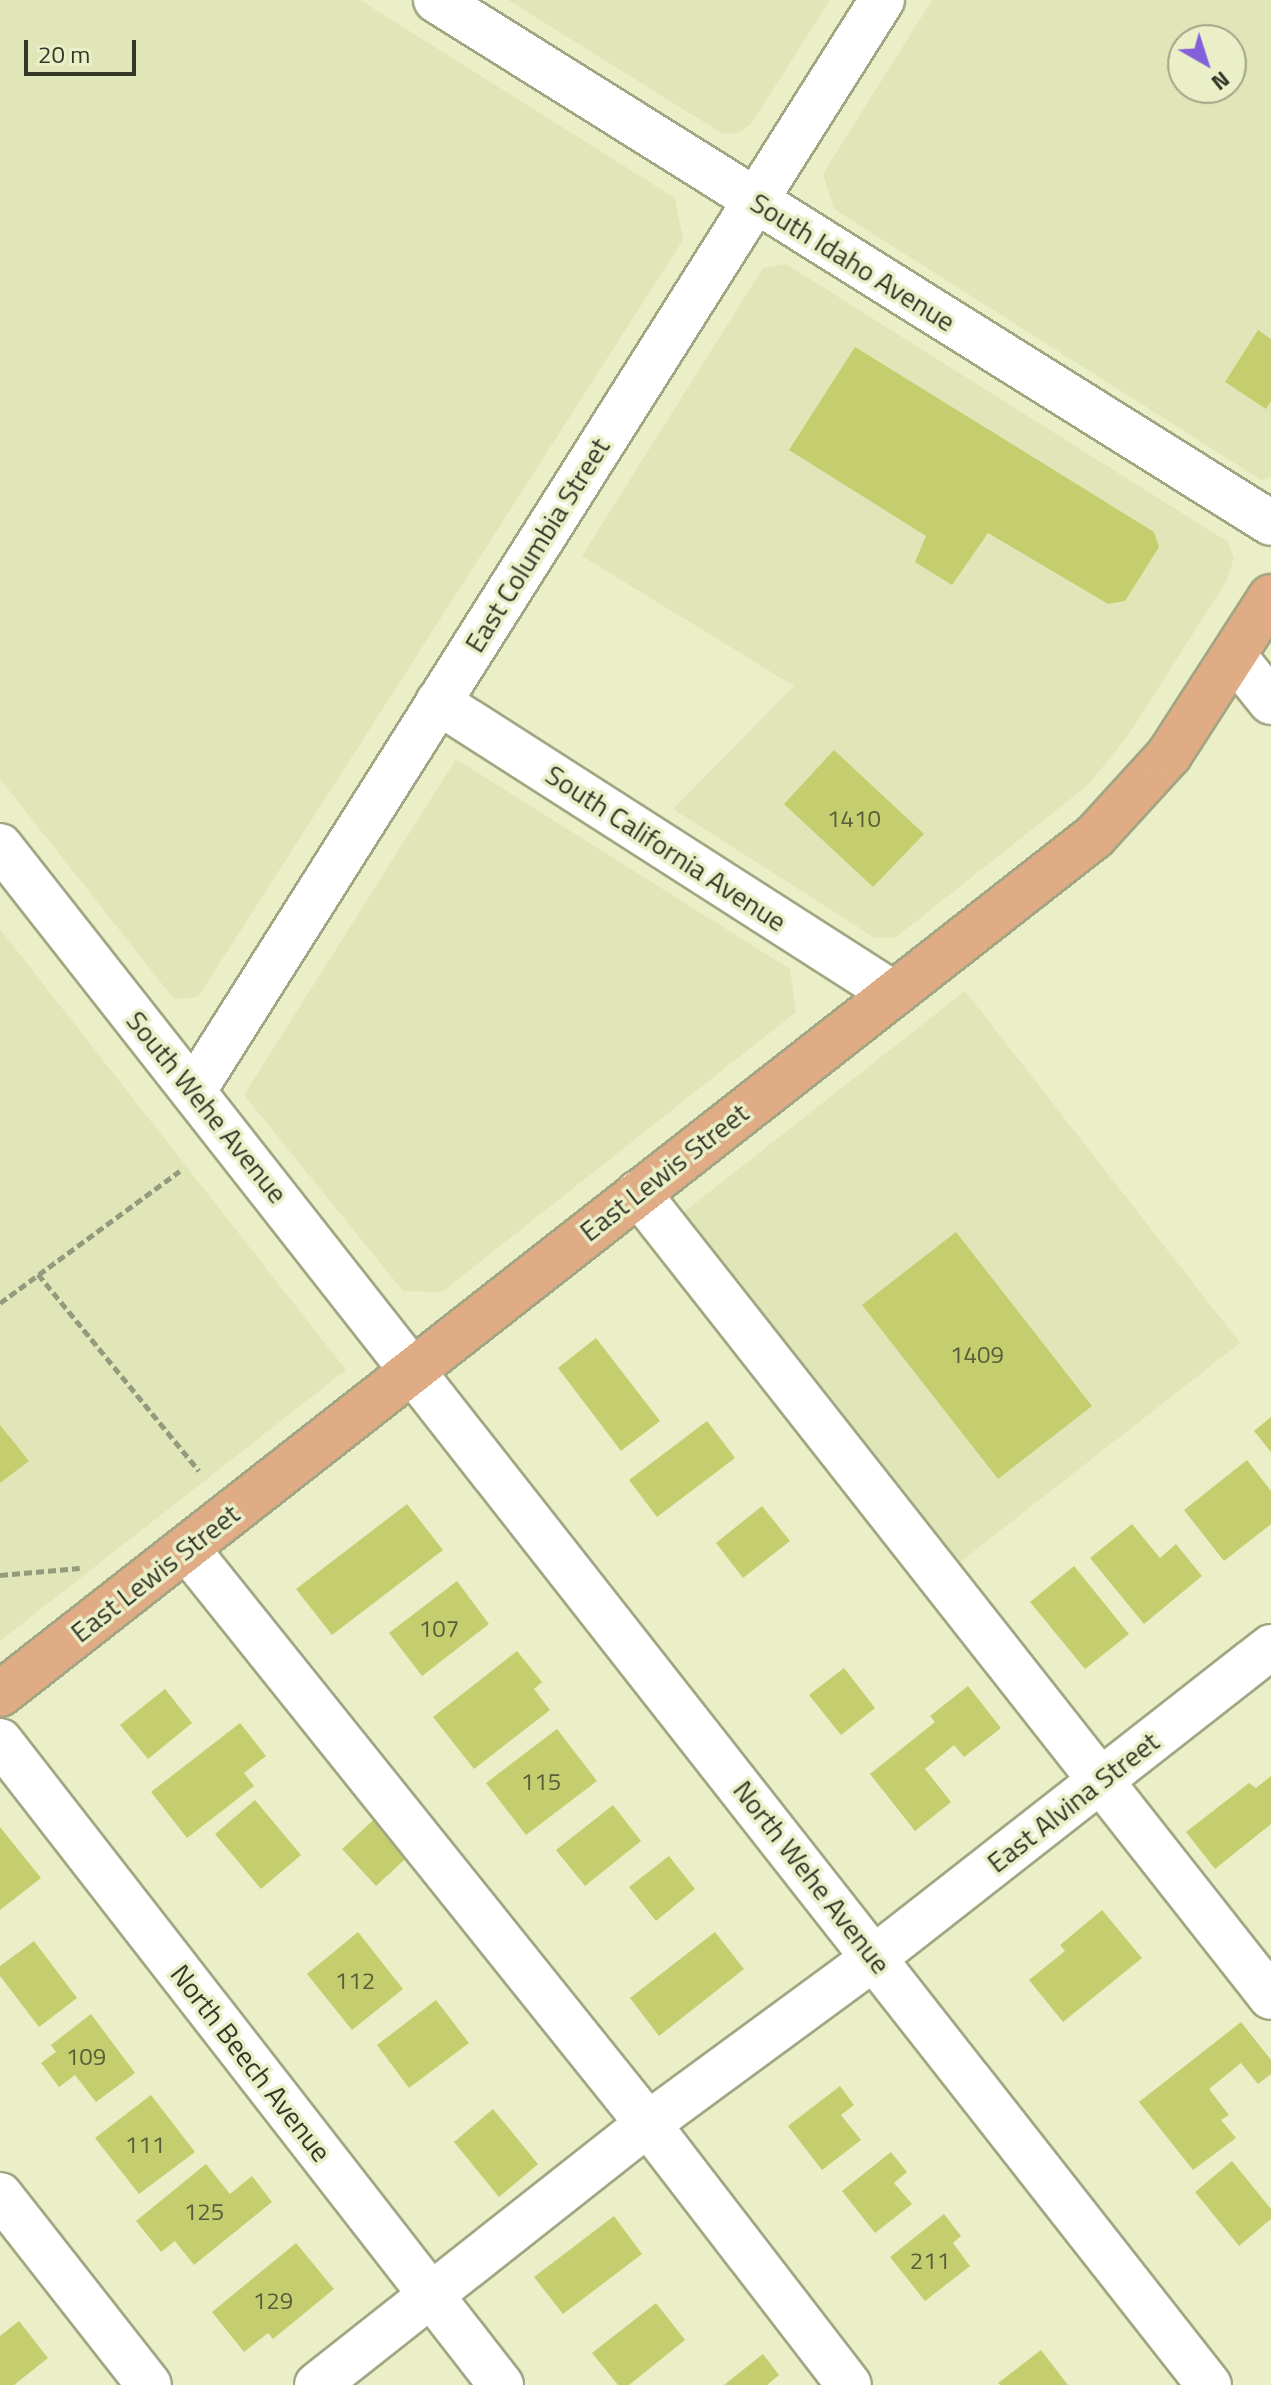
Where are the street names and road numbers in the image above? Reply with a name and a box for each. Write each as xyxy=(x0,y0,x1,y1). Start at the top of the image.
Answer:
street label: South Idaho Avenue xyxy=(744,185,962,339)
street label: East Columbia Street xyxy=(458,432,616,658)
street label: South California Avenue xyxy=(539,758,793,938)
street label: South Wehe Avenue xyxy=(119,1004,295,1210)
street label: East Lewis Street xyxy=(573,1096,755,1248)
street label: East Lewis Street xyxy=(64,1497,246,1649)
street label: East Alvina Street xyxy=(980,1725,1166,1879)
street label: North Wehe Avenue xyxy=(726,1774,898,1980)
street label: North Beech Avenue xyxy=(164,1958,338,2168)

